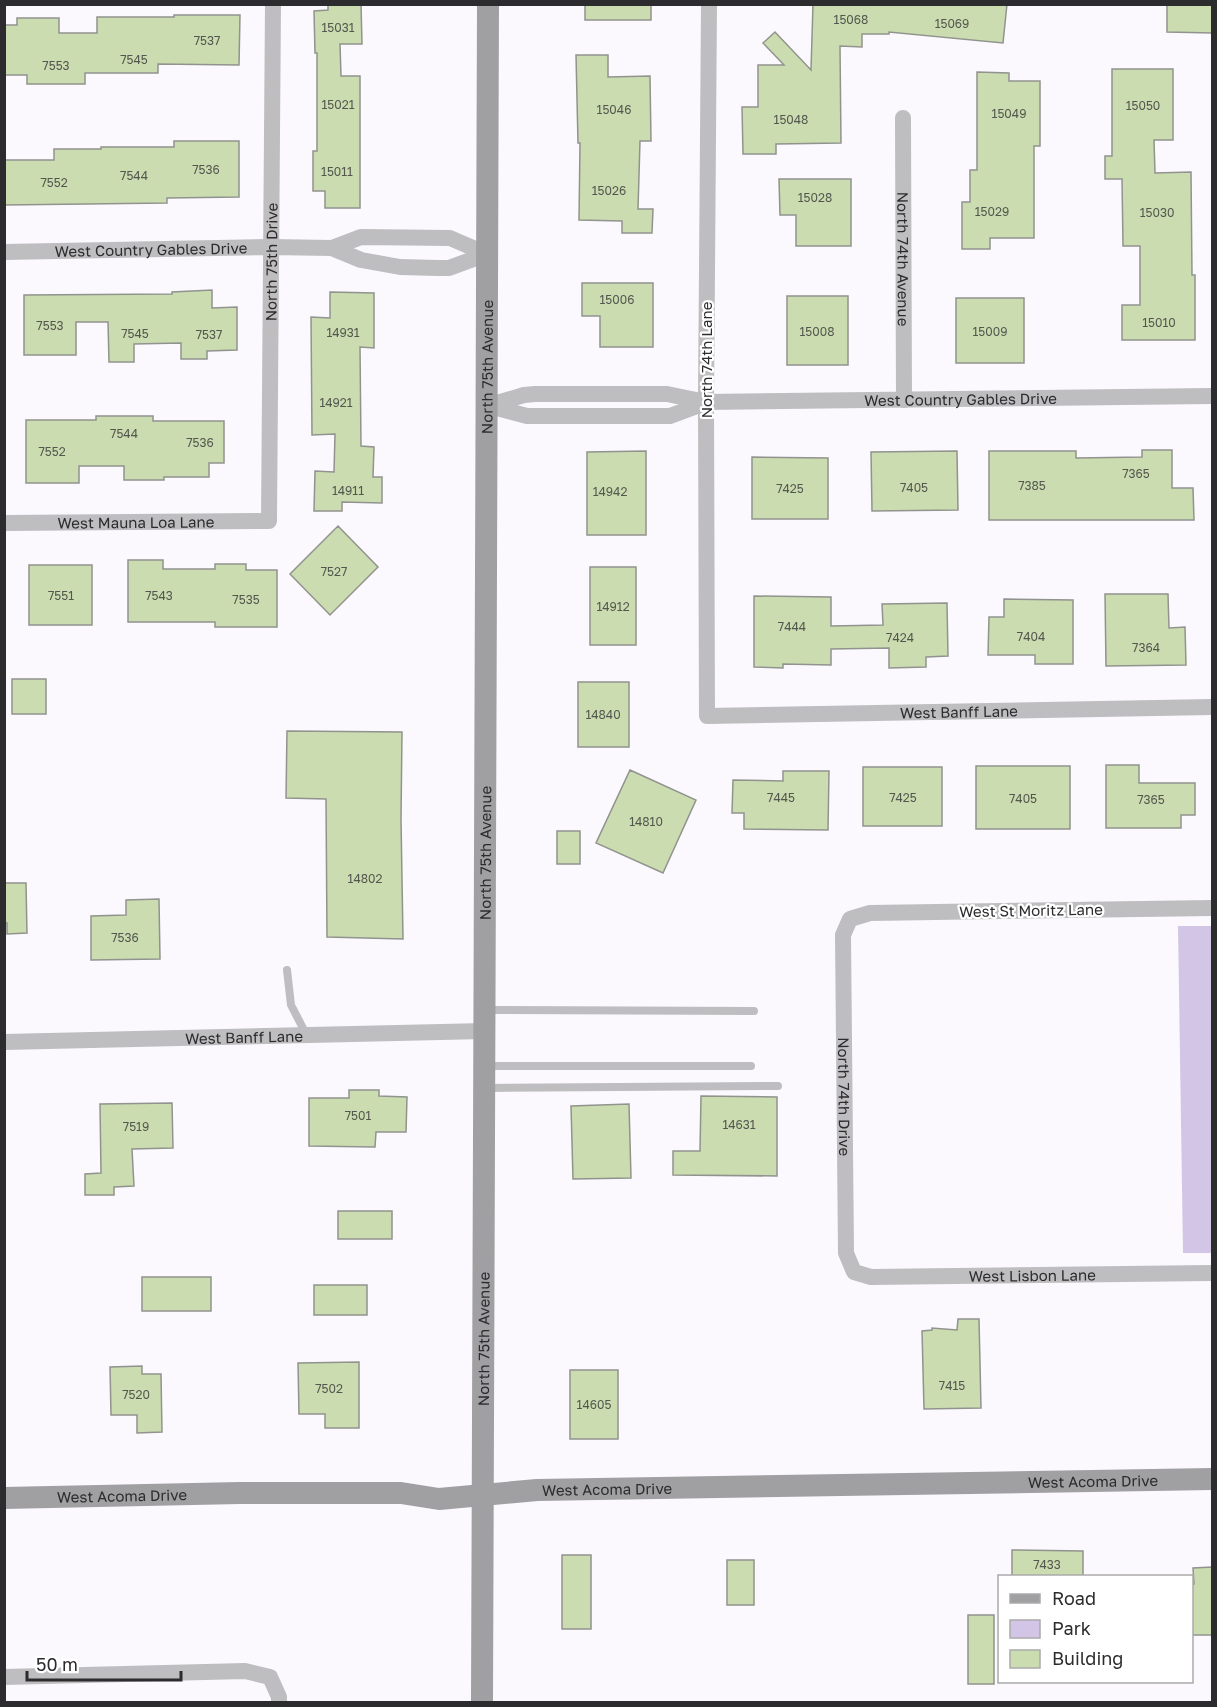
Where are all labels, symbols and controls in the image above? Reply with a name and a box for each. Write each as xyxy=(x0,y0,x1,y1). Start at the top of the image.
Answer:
house number: 15068 xyxy=(834,12,868,27)
house number: 15069 xyxy=(935,16,969,31)
house number: 15031 xyxy=(321,20,355,35)
house number: 7537 xyxy=(194,33,220,48)
house number: 7545 xyxy=(120,52,148,67)
house number: 7553 xyxy=(42,58,70,73)
house number: 15021 xyxy=(321,97,355,112)
house number: 15050 xyxy=(1126,98,1160,113)
house number: 15046 xyxy=(597,102,631,117)
house number: 15049 xyxy=(992,106,1026,121)
house number: 15048 xyxy=(774,112,808,127)
house number: 7536 xyxy=(192,162,220,177)
house number: 15011 xyxy=(321,164,353,179)
house number: 7544 xyxy=(120,168,148,183)
house number: 7552 xyxy=(40,175,68,190)
house number: 15026 xyxy=(592,183,626,198)
house number: 15028 xyxy=(798,190,832,205)
street label: North 74th Avenue xyxy=(894,192,913,327)
street label: North 75th Drive xyxy=(262,202,280,321)
house number: 15029 xyxy=(975,204,1009,219)
house number: 15030 xyxy=(1140,205,1174,220)
street label: West Country Gables Drive xyxy=(54,238,248,260)
house number: 15006 xyxy=(600,292,634,307)
street label: North 75th Avenue xyxy=(477,300,496,434)
street label: North 74th Lane xyxy=(697,301,715,418)
house number: 15010 xyxy=(1142,315,1176,330)
house number: 7553 xyxy=(36,318,64,333)
house number: 15008 xyxy=(800,324,834,339)
house number: 15009 xyxy=(973,324,1007,339)
house number: 14931 xyxy=(326,325,360,340)
house number: 7545 xyxy=(121,326,149,341)
house number: 7537 xyxy=(196,327,222,342)
street label: West Country Gables Drive xyxy=(864,389,1057,409)
house number: 14921 xyxy=(319,395,353,410)
house number: 7544 xyxy=(110,426,138,441)
house number: 7536 xyxy=(186,435,214,450)
house number: 7552 xyxy=(38,444,66,459)
house number: 7365 xyxy=(1122,466,1150,481)
house number: 7385 xyxy=(1018,478,1046,493)
house number: 7405 xyxy=(900,480,928,495)
house number: 7425 xyxy=(776,481,804,496)
house number: 14911 xyxy=(332,483,364,498)
house number: 14942 xyxy=(593,484,627,499)
street label: West Mauna Loa Lane xyxy=(57,512,215,532)
house number: 7527 xyxy=(321,564,347,579)
house number: 7551 xyxy=(48,588,74,603)
house number: 7543 xyxy=(145,588,173,603)
house number: 7535 xyxy=(232,592,260,607)
house number: 14912 xyxy=(596,599,630,614)
house number: 7444 xyxy=(778,619,806,634)
house number: 7404 xyxy=(1017,629,1045,644)
house number: 7424 xyxy=(886,630,914,645)
house number: 7364 xyxy=(1132,640,1160,655)
street label: West Banff Lane xyxy=(900,701,1018,722)
house number: 14840 xyxy=(585,707,621,722)
street label: North 75th Avenue xyxy=(476,786,494,920)
house number: 7445 xyxy=(767,790,795,805)
house number: 7425 xyxy=(889,790,917,805)
house number: 7405 xyxy=(1009,791,1037,806)
house number: 7365 xyxy=(1137,792,1165,807)
house number: 14810 xyxy=(629,814,663,829)
house number: 14802 xyxy=(348,871,382,886)
street label: West St Moritz Lane xyxy=(959,900,1103,920)
house number: 7536 xyxy=(111,930,139,945)
street label: West Banff Lane xyxy=(185,1026,304,1047)
street label: North 74th Drive xyxy=(835,1037,854,1156)
house number: 7501 xyxy=(345,1108,371,1123)
house number: 14631 xyxy=(722,1117,756,1132)
house number: 7519 xyxy=(123,1119,149,1134)
street label: West Lisbon Lane xyxy=(969,1265,1096,1285)
street label: North 75th Avenue xyxy=(474,1272,493,1406)
house number: 7415 xyxy=(939,1378,965,1393)
house number: 7502 xyxy=(315,1381,343,1396)
house number: 7520 xyxy=(122,1387,150,1402)
house number: 14605 xyxy=(577,1397,611,1412)
street label: West Acoma Drive xyxy=(1028,1471,1158,1491)
street label: West Acoma Drive xyxy=(542,1479,673,1499)
street label: West Acoma Drive xyxy=(57,1485,188,1506)
house number: 7433 xyxy=(1033,1557,1061,1572)
legend xyxy=(998,1575,1193,1683)
text: Road xyxy=(1052,1587,1096,1609)
text: Park xyxy=(1052,1617,1091,1639)
scale bar xyxy=(27,1644,182,1682)
text: Building xyxy=(1052,1647,1123,1669)
text: 50 m xyxy=(36,1653,78,1675)

